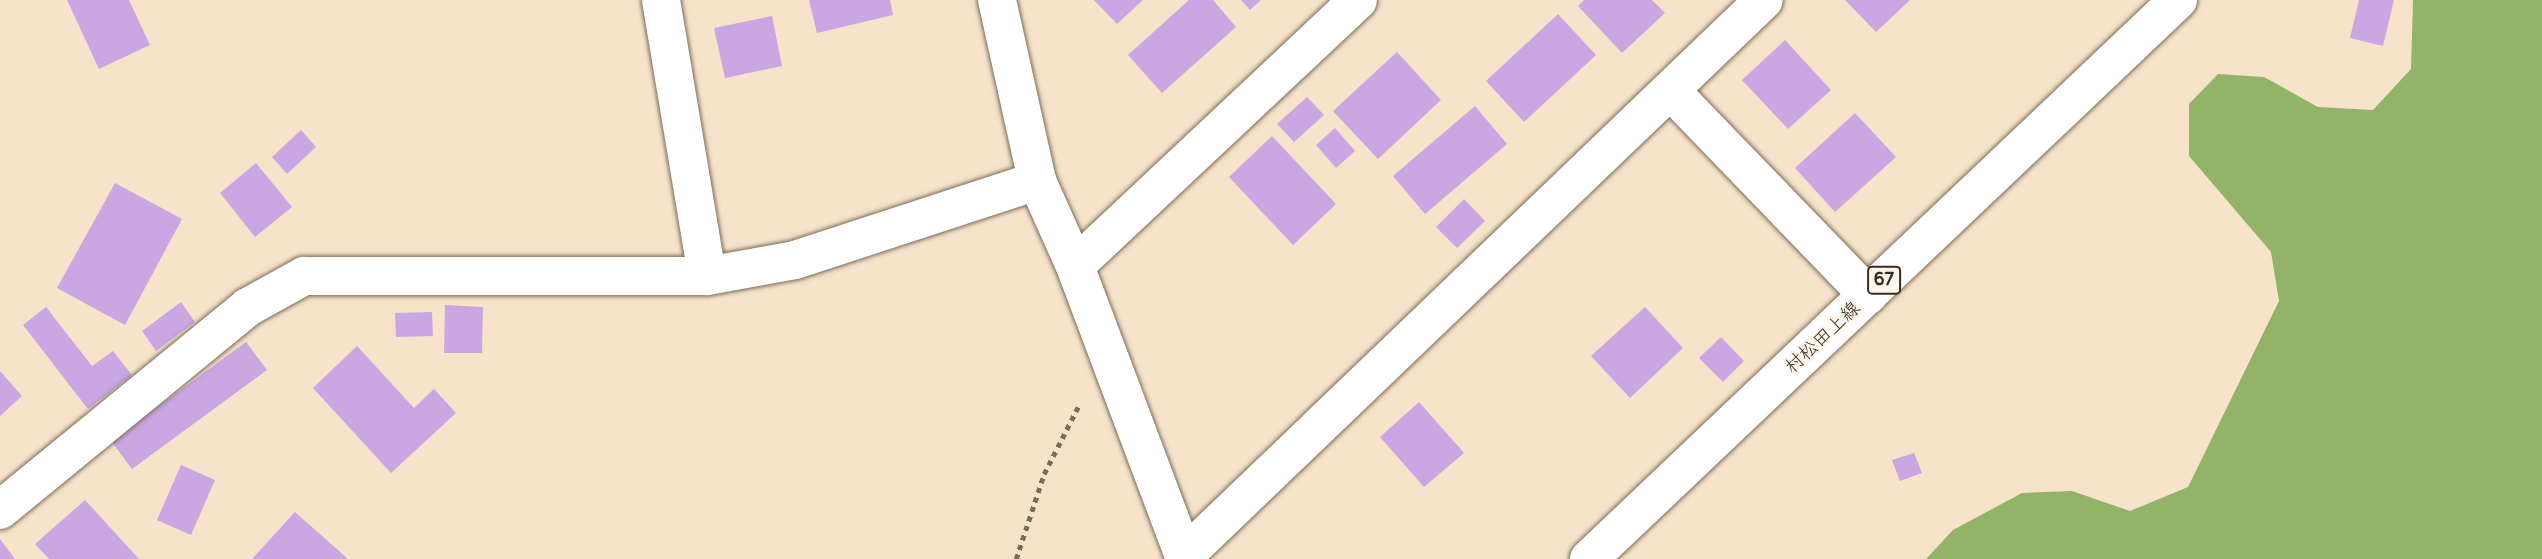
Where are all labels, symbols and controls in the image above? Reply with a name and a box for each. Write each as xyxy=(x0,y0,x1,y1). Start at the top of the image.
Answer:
road number: 67 xyxy=(1867,266,1902,294)
street label: 村松田上線 xyxy=(1780,297,1866,379)

